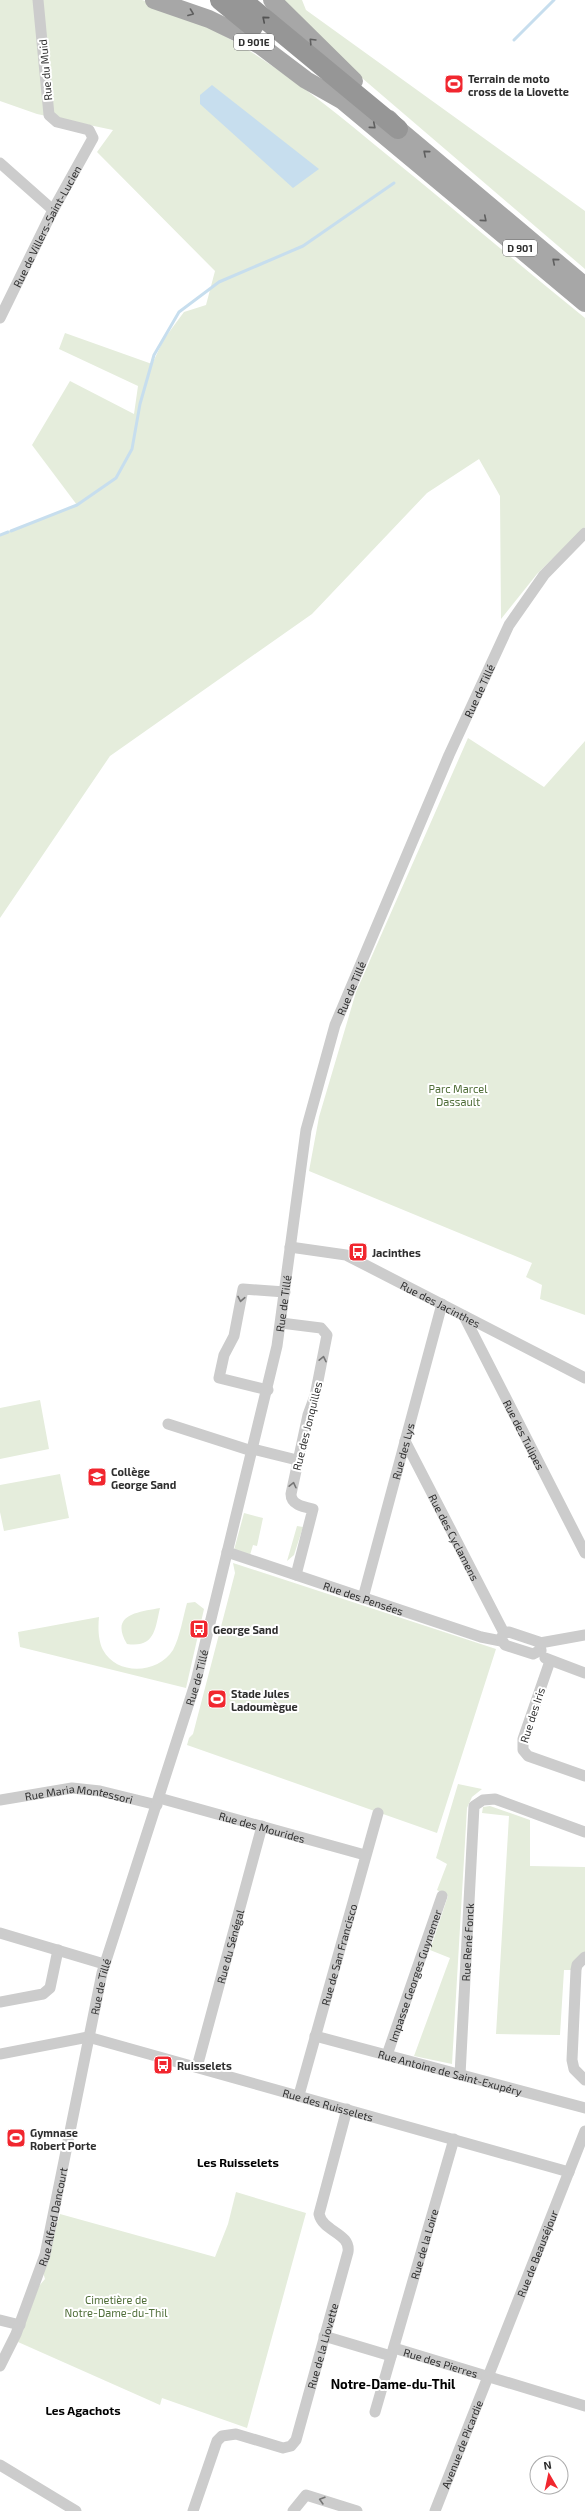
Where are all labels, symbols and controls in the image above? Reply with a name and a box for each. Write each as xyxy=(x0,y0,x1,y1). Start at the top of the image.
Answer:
one-way arrow xyxy=(188,8,195,16)
one-way arrow xyxy=(262,16,269,23)
road number: D 901E xyxy=(234,34,274,50)
one-way arrow xyxy=(309,38,317,46)
street label: Rue du Muid xyxy=(36,39,54,101)
place label: Terrain de moto cross de la Liovette xyxy=(468,72,569,98)
sports icon: Terrain de moto cross de la Liovette xyxy=(443,73,465,95)
one-way arrow xyxy=(369,122,376,129)
one-way arrow xyxy=(424,151,431,158)
street label: Rue de Villers-Saint-Lucien xyxy=(10,163,83,289)
one-way arrow xyxy=(480,214,487,221)
road number: D 901 xyxy=(503,240,537,256)
one-way arrow xyxy=(552,258,560,265)
street label: Rue de Tillé xyxy=(461,662,497,719)
street label: Rue de Tillé xyxy=(333,959,368,1017)
park label: Parc Marcel Dassault xyxy=(428,1082,488,1108)
bus stop icon: Jacinthes xyxy=(347,1241,369,1263)
place label: Jacinthes xyxy=(372,1246,421,1259)
street label: Rue de Tillé xyxy=(272,1274,293,1333)
street label: Rue des Jacinthes xyxy=(399,1278,483,1330)
one-way arrow xyxy=(237,1296,246,1303)
one-way arrow xyxy=(318,1355,327,1362)
street label: Rue des Jonquilles xyxy=(290,1380,324,1472)
street label: Rue des Tulipes xyxy=(501,1397,548,1472)
street label: Rue des Lys xyxy=(389,1421,416,1481)
place label: Collège George Sand xyxy=(111,1465,176,1491)
school or university icon: Collège George Sand xyxy=(86,1466,108,1488)
one-way arrow xyxy=(288,1481,297,1488)
street label: Rue des Cyclamens xyxy=(427,1491,482,1583)
street label: Rue des Pensées xyxy=(322,1578,406,1617)
bus stop icon: George Sand xyxy=(188,1618,210,1640)
place label: George Sand xyxy=(213,1623,278,1636)
street label: Rue de Tillé xyxy=(182,1648,210,1707)
street label: Rue des Iris xyxy=(517,1685,547,1744)
place label: Stade Jules Ladoumègue xyxy=(231,1687,298,1713)
sports icon: Stade Jules Ladoumègue xyxy=(206,1688,228,1710)
street label: Rue Maria Montessori xyxy=(24,1781,134,1805)
street label: Rue des Mourides xyxy=(218,1808,307,1845)
street label: Rue de San Francisco xyxy=(318,1902,359,2007)
street label: Rue René Fonck xyxy=(458,1902,475,1982)
street label: Rue du Sénégal xyxy=(213,1907,246,1985)
street label: Impasse Georges Guynemer xyxy=(386,1907,444,2044)
street label: Rue de Tillé xyxy=(87,1957,113,2016)
street label: Rue Antoine de Saint-Exupéry xyxy=(377,2047,524,2098)
bus stop icon: Ruisselets xyxy=(152,2054,174,2076)
place label: Ruisselets xyxy=(177,2059,232,2072)
street label: Rue des Ruisselets xyxy=(281,2085,375,2123)
place label: Gymnase Robert Porte xyxy=(30,2126,97,2152)
sports icon: Gymnase Robert Porte xyxy=(5,2127,27,2149)
district label: Les Ruisselets xyxy=(197,2155,279,2169)
street label: Rue Alfred Dancourt xyxy=(35,2166,69,2268)
street label: Rue de la Loire xyxy=(407,2207,440,2281)
street label: Rue de Beauséjour xyxy=(514,2207,560,2299)
park label: Cimetière de Notre-Dame-du-Thil xyxy=(65,2293,168,2319)
street label: Rue de la Liovette xyxy=(304,2301,340,2390)
street label: Rue des Pierres xyxy=(402,2345,480,2380)
district label: Notre-Dame-du-Thil xyxy=(331,2376,456,2392)
street label: Avenue de Picardie xyxy=(438,2398,485,2490)
district label: Les Agachots xyxy=(45,2403,121,2417)
north arrow xyxy=(529,2455,569,2495)
text: N xyxy=(542,2458,552,2472)
one-way arrow xyxy=(319,2496,325,2504)

